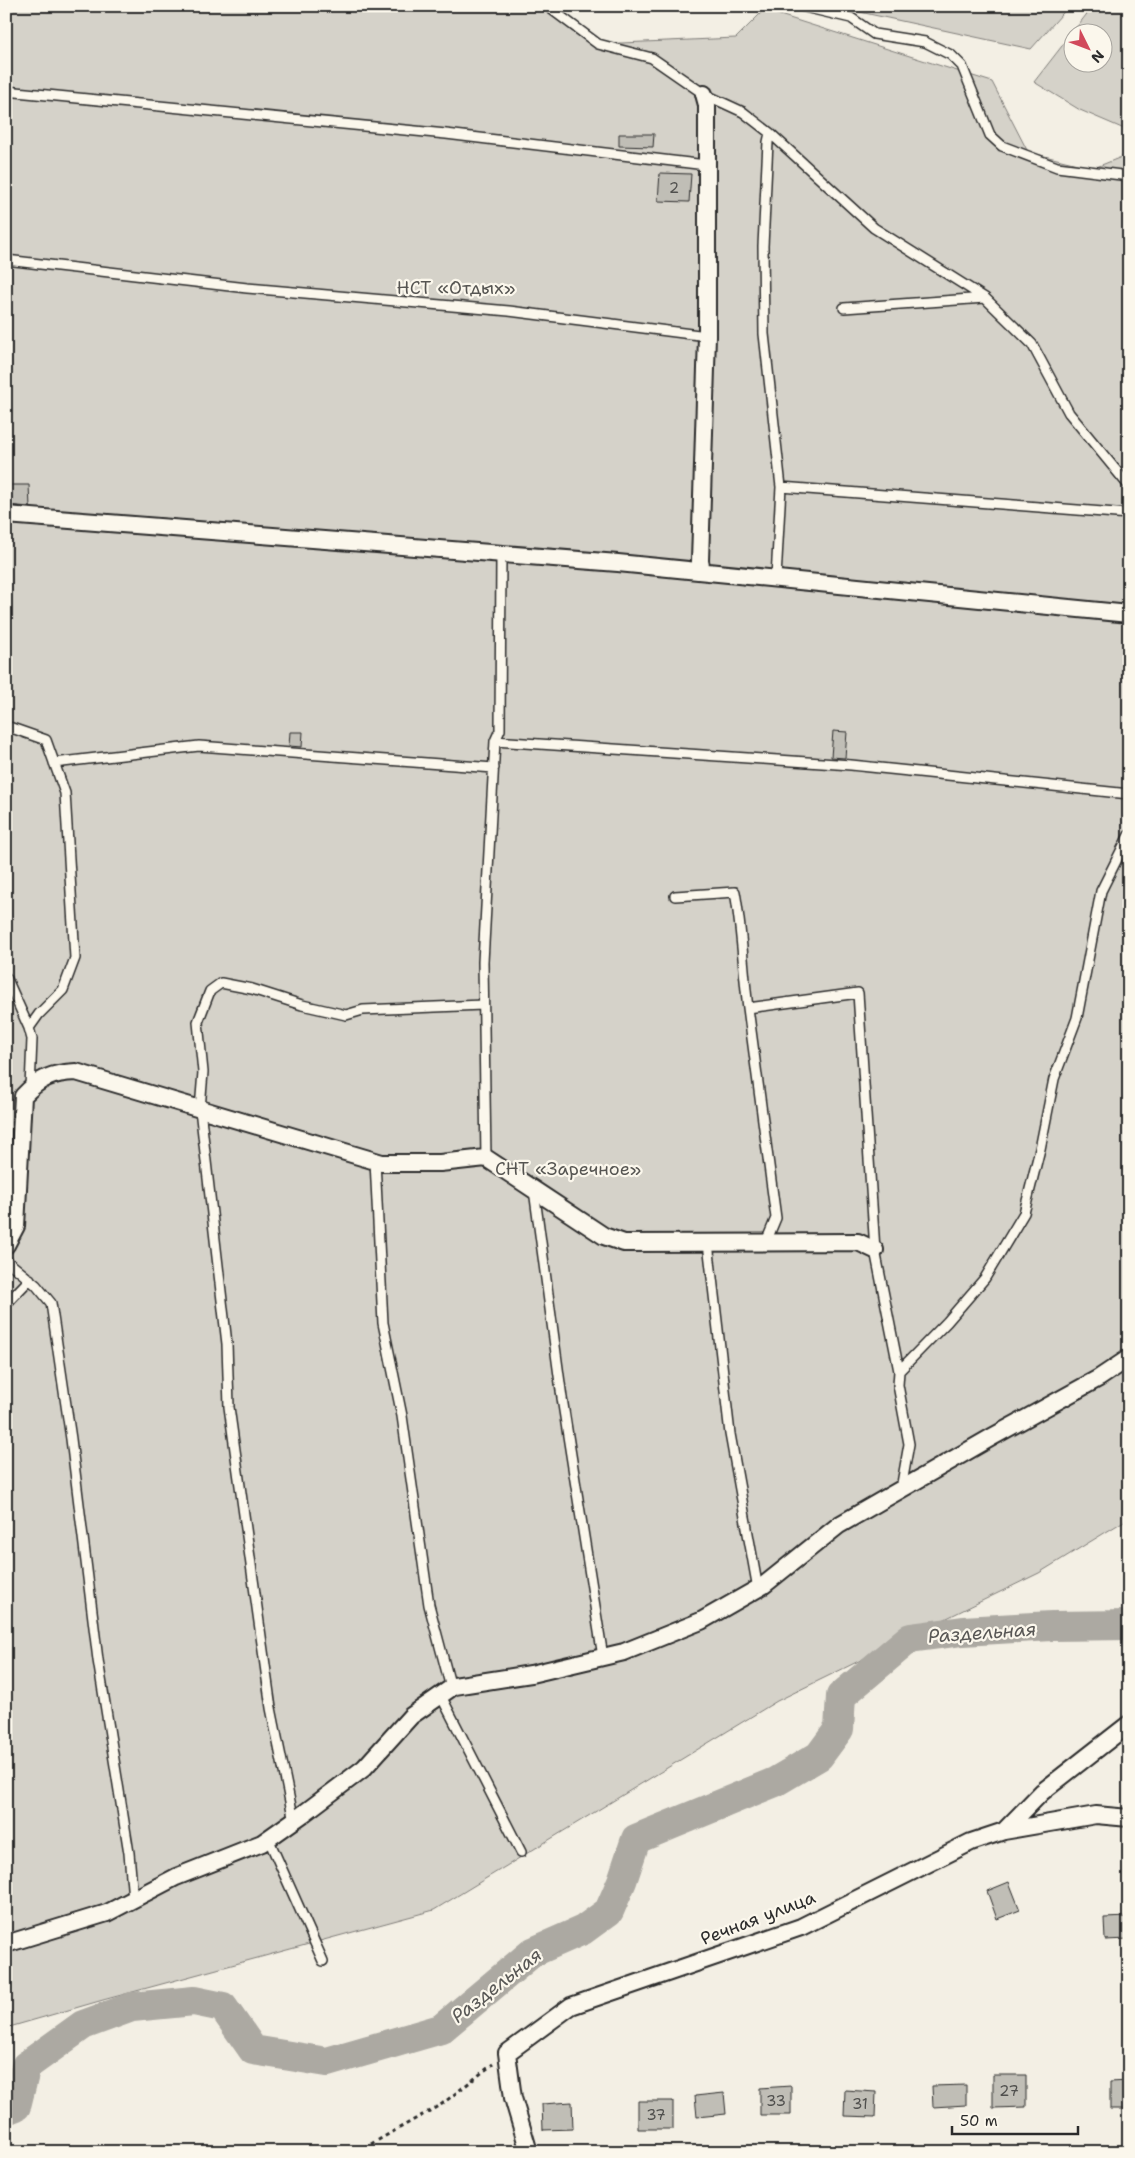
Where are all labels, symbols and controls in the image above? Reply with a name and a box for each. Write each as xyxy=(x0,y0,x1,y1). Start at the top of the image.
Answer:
north arrow xyxy=(1062,22,1112,72)
text: N xyxy=(1087,47,1108,67)
house number: 2 xyxy=(669,178,679,198)
park label: НСТ «Отдых» xyxy=(397,276,516,300)
park label: СНТ «Заречное» xyxy=(495,1157,641,1181)
water label: Раздельная xyxy=(927,1616,1037,1649)
street label: Речная улица xyxy=(697,1885,819,1951)
water label: Раздельная xyxy=(446,1942,547,2029)
house number: 27 xyxy=(999,2081,1019,2101)
house number: 33 xyxy=(766,2091,786,2111)
house number: 31 xyxy=(852,2094,868,2114)
scale bar xyxy=(952,2103,1079,2135)
house number: 37 xyxy=(646,2105,666,2125)
text: 50 m xyxy=(960,2111,998,2131)

